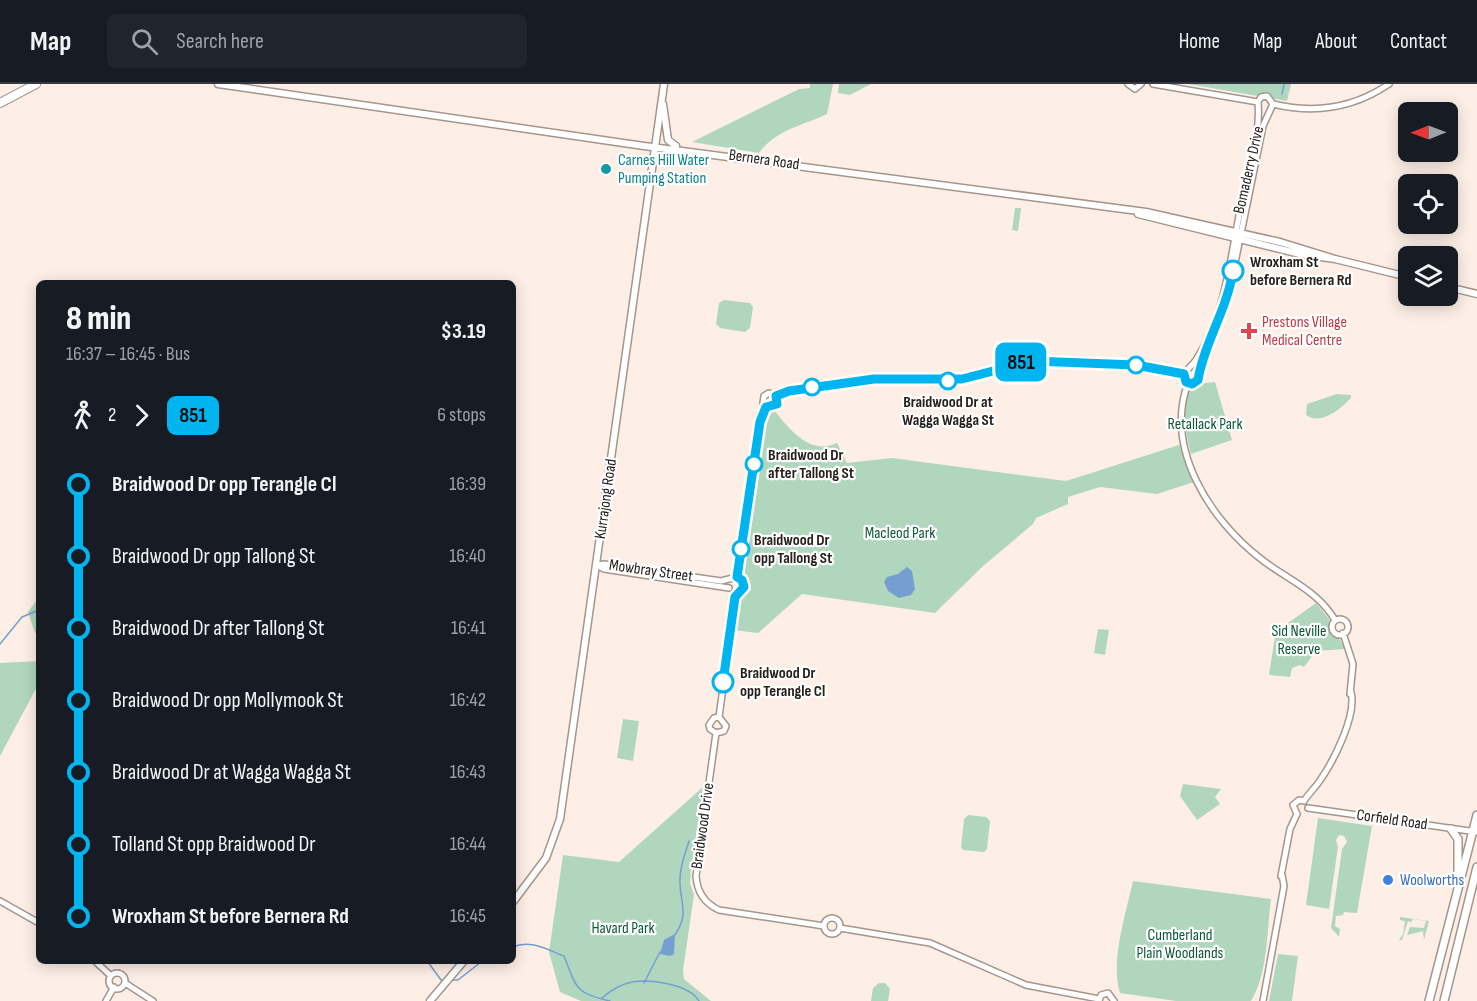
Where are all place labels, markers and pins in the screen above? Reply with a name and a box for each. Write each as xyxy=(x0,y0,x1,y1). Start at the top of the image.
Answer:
place label: Carnes Hill Water Pumping Station xyxy=(618,151,710,188)
marker: Carnes Hill Water Pumping Station xyxy=(599,162,613,176)
place label: Wroxham St before Bernera Rd xyxy=(1250,253,1351,290)
marker: Wroxham St before Bernera Rd xyxy=(1222,260,1244,282)
place label: Prestons Village Medical Centre xyxy=(1262,313,1347,350)
marker: Prestons Village Medical Centre xyxy=(1240,322,1258,340)
unlabelled marker xyxy=(1127,356,1145,374)
marker: Braidwood Dr at Wagga Wagga St xyxy=(939,372,957,390)
unlabelled marker xyxy=(803,378,821,396)
place label: Braidwood Dr at Wagga Wagga St xyxy=(902,393,994,430)
place label: Braidwood Dr after Tallong St xyxy=(768,446,854,483)
marker: Braidwood Dr after Tallong St xyxy=(745,455,763,473)
place label: Braidwood Dr opp Tallong St xyxy=(754,531,832,568)
marker: Braidwood Dr opp Tallong St xyxy=(732,540,750,558)
place label: Braidwood Dr opp Terangle Cl xyxy=(740,664,825,701)
marker: Braidwood Dr opp Terangle Cl xyxy=(712,671,734,693)
place label: Woolworths xyxy=(1400,871,1464,890)
marker: Woolworths xyxy=(1381,873,1395,887)

